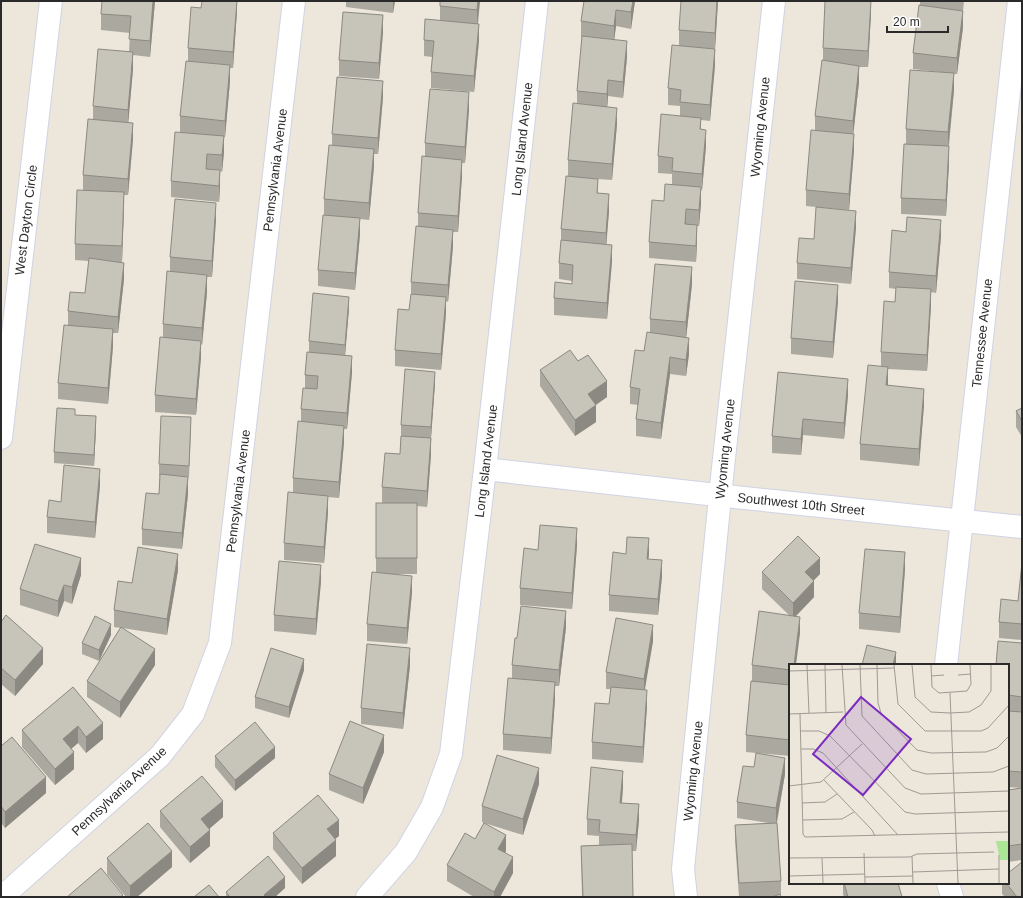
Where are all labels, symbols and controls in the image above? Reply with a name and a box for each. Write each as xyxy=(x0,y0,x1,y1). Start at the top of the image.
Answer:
scale bar xyxy=(887,8,948,34)
text: 20 m xyxy=(893,15,920,29)
street label: Wyoming Avenue xyxy=(747,76,773,178)
street label: Long Island Avenue xyxy=(509,82,535,196)
street label: Pennsylvania Avenue xyxy=(260,108,290,232)
street label: West Dayton Circle xyxy=(12,164,40,276)
street label: Tennessee Avenue xyxy=(969,278,995,388)
street label: Wyoming Avenue xyxy=(712,398,738,500)
street label: Long Island Avenue xyxy=(472,404,500,518)
street label: Pennsylvania Avenue xyxy=(223,429,253,553)
street label: Southwest 10th Street xyxy=(737,490,866,518)
inset map xyxy=(789,664,1009,884)
street label: Wyoming Avenue xyxy=(680,720,706,822)
street label: Pennsylvania Avenue xyxy=(69,743,169,839)

